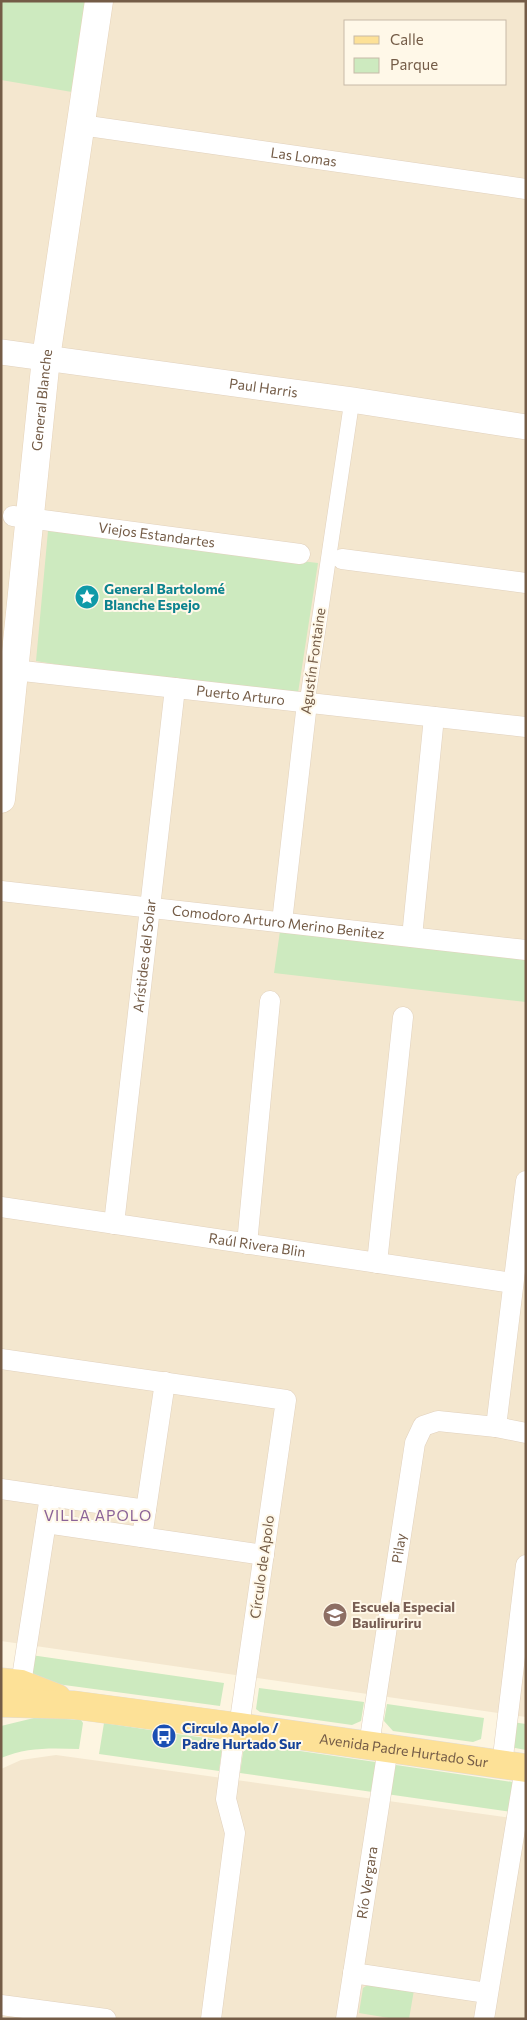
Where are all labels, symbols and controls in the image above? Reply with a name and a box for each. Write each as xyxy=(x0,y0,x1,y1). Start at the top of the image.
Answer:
legend xyxy=(344,20,507,85)
text: Calle xyxy=(390,30,424,48)
text: Parque xyxy=(390,55,438,73)
street label: Las Lomas xyxy=(270,143,338,170)
street label: General Blanche xyxy=(28,348,55,452)
street label: Paul Harris xyxy=(228,374,299,401)
street label: Viejos Estandartes xyxy=(97,518,216,551)
place label: General Bartolomé Blanche Espejo xyxy=(104,580,225,613)
place icon: General Bartolomé Blanche Espejo xyxy=(74,584,100,610)
street label: Agustín Fontaine xyxy=(297,607,328,715)
street label: Puerto Arturo xyxy=(196,681,286,708)
street label: Arístides del Solar xyxy=(129,898,159,1013)
street label: Comodoro Arturo Merino Benitez xyxy=(171,901,386,942)
street label: Raúl Rivera Blin xyxy=(208,1229,307,1260)
district label: VILLA APOLO xyxy=(44,1506,152,1524)
street label: Círculo de Apolo xyxy=(246,1514,277,1620)
street label: Pilay xyxy=(388,1532,409,1564)
place label: Escuela Especial Bauliruriru xyxy=(352,1598,455,1631)
school or university icon: Escuela Especial Bauliruriru xyxy=(322,1602,348,1628)
place label: Circulo Apolo / Padre Hurtado Sur xyxy=(182,1719,301,1752)
bus stop icon: Circulo Apolo / Padre Hurtado Sur xyxy=(151,1723,177,1749)
street label: Avenida Padre Hurtado Sur xyxy=(318,1730,490,1771)
street label: Río Vergara xyxy=(353,1845,381,1920)

